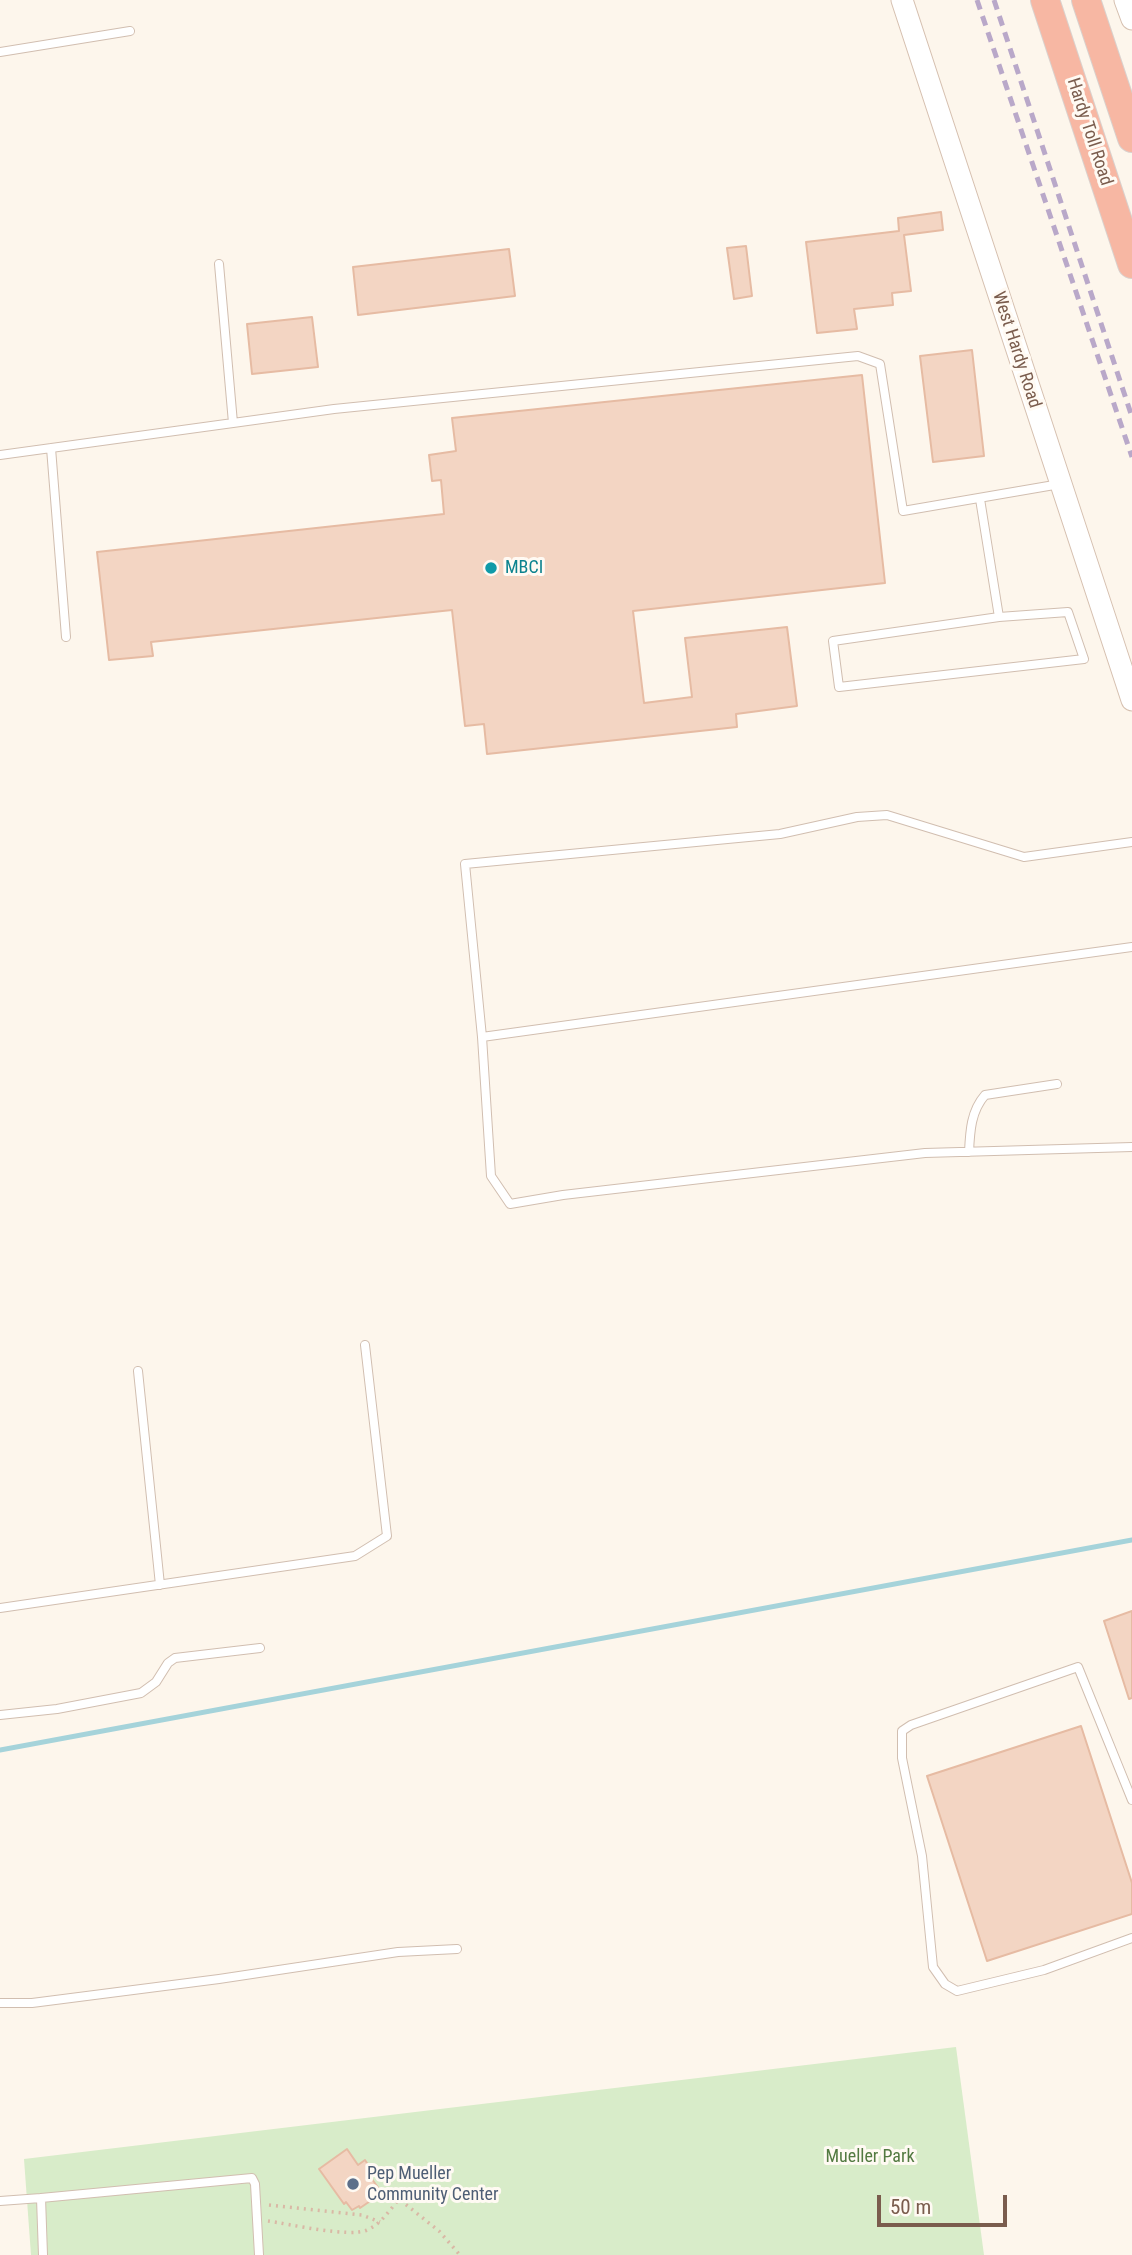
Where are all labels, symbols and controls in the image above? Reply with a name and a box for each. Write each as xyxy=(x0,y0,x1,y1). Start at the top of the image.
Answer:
street label: Hardy Toll Road xyxy=(1061,76,1117,188)
street label: West Hardy Road xyxy=(987,289,1045,411)
place label: MBCI xyxy=(505,557,543,579)
marker: MBCI xyxy=(483,560,499,576)
park label: Mueller Park xyxy=(825,2146,915,2168)
place label: Pep Mueller Community Center xyxy=(367,2163,498,2206)
marker: Pep Mueller Community Center xyxy=(345,2176,361,2192)
scale bar xyxy=(880,2182,1010,2226)
text: 50 m xyxy=(890,2195,931,2219)

